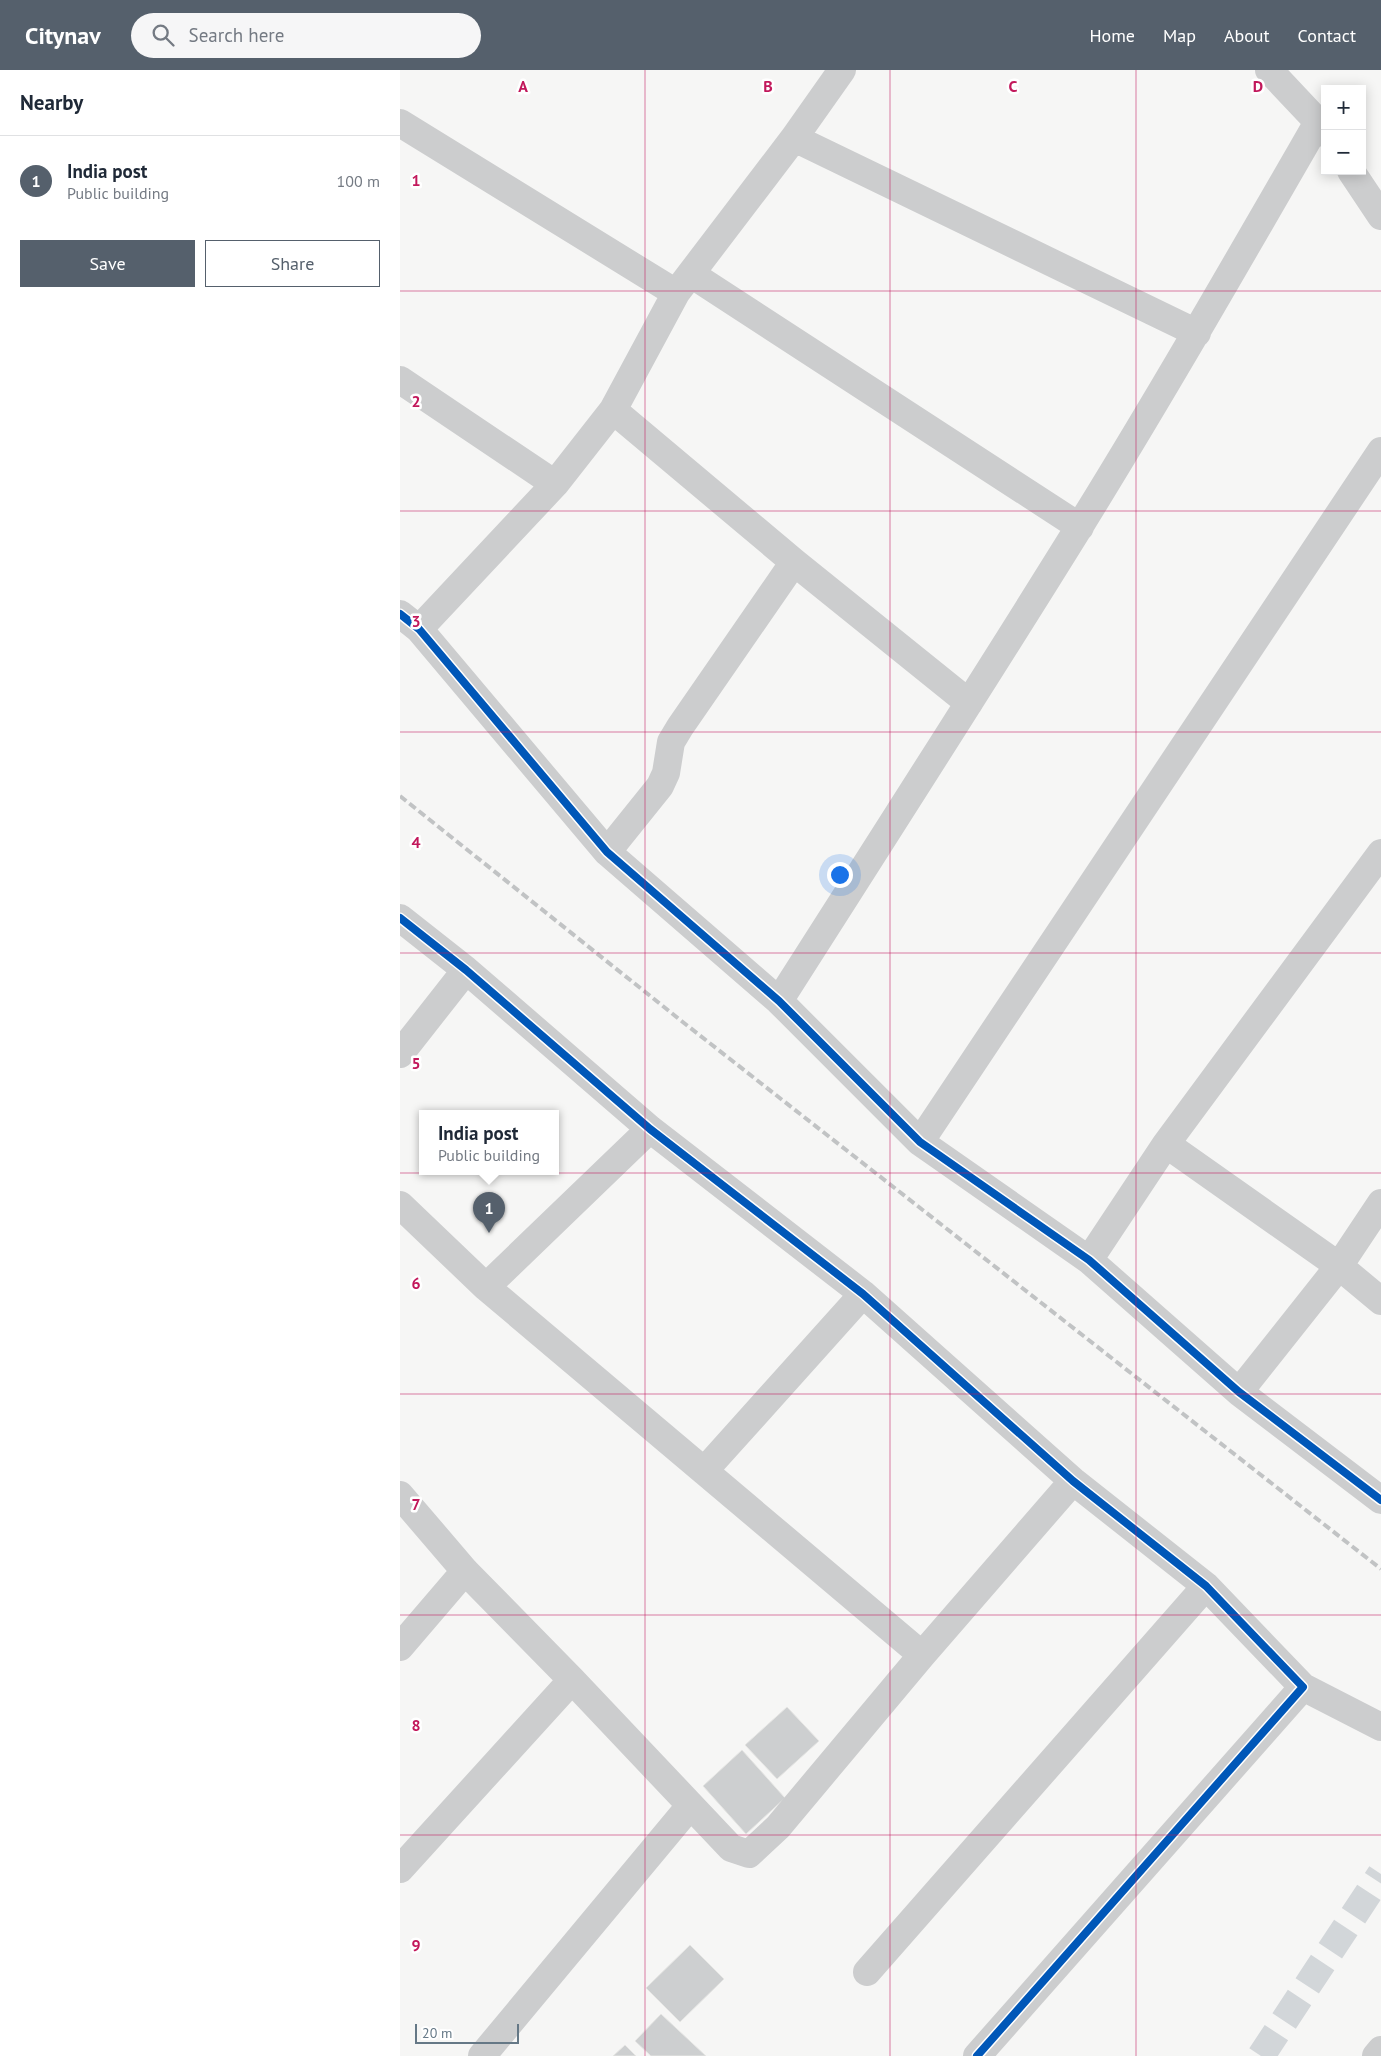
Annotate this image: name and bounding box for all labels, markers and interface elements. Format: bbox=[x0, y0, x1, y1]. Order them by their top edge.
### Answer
search box bbox=[131, 13, 481, 58]
text: Citynav bbox=[25, 20, 101, 51]
icon: search bbox=[149, 21, 177, 49]
text: Search here bbox=[189, 23, 284, 47]
text: Home bbox=[1089, 24, 1135, 47]
text: Map bbox=[1163, 24, 1196, 47]
text: About bbox=[1224, 24, 1270, 47]
text: Contact bbox=[1298, 24, 1356, 47]
text: A bbox=[518, 76, 528, 96]
text: B bbox=[763, 76, 773, 96]
text: C bbox=[1009, 76, 1018, 96]
text: D bbox=[1253, 76, 1263, 96]
map controls bbox=[1321, 85, 1366, 175]
button: + bbox=[1321, 85, 1366, 130]
text: Nearby bbox=[20, 89, 83, 116]
button: − bbox=[1321, 130, 1366, 175]
text: India post bbox=[67, 159, 147, 183]
text: 1 bbox=[411, 170, 421, 190]
text: 1 bbox=[31, 171, 41, 191]
text: 100 m bbox=[337, 171, 380, 191]
text: Public building bbox=[67, 183, 169, 203]
button: Save bbox=[20, 240, 195, 287]
button: Share bbox=[205, 240, 380, 287]
text: 2 bbox=[411, 391, 421, 411]
text: 3 bbox=[411, 611, 421, 631]
text: 4 bbox=[411, 832, 421, 852]
your location bbox=[827, 862, 853, 888]
text: 5 bbox=[411, 1053, 421, 1073]
popup bbox=[419, 1110, 559, 1175]
text: India post bbox=[438, 1121, 518, 1145]
text: Public building bbox=[438, 1145, 540, 1165]
pin: 1 bbox=[473, 1192, 505, 1233]
text: 6 bbox=[411, 1273, 421, 1293]
text: 7 bbox=[411, 1494, 421, 1514]
text: 8 bbox=[411, 1715, 421, 1735]
text: 9 bbox=[411, 1935, 421, 1955]
scale bar bbox=[415, 2021, 519, 2044]
text: 20 m bbox=[422, 2024, 452, 2042]

